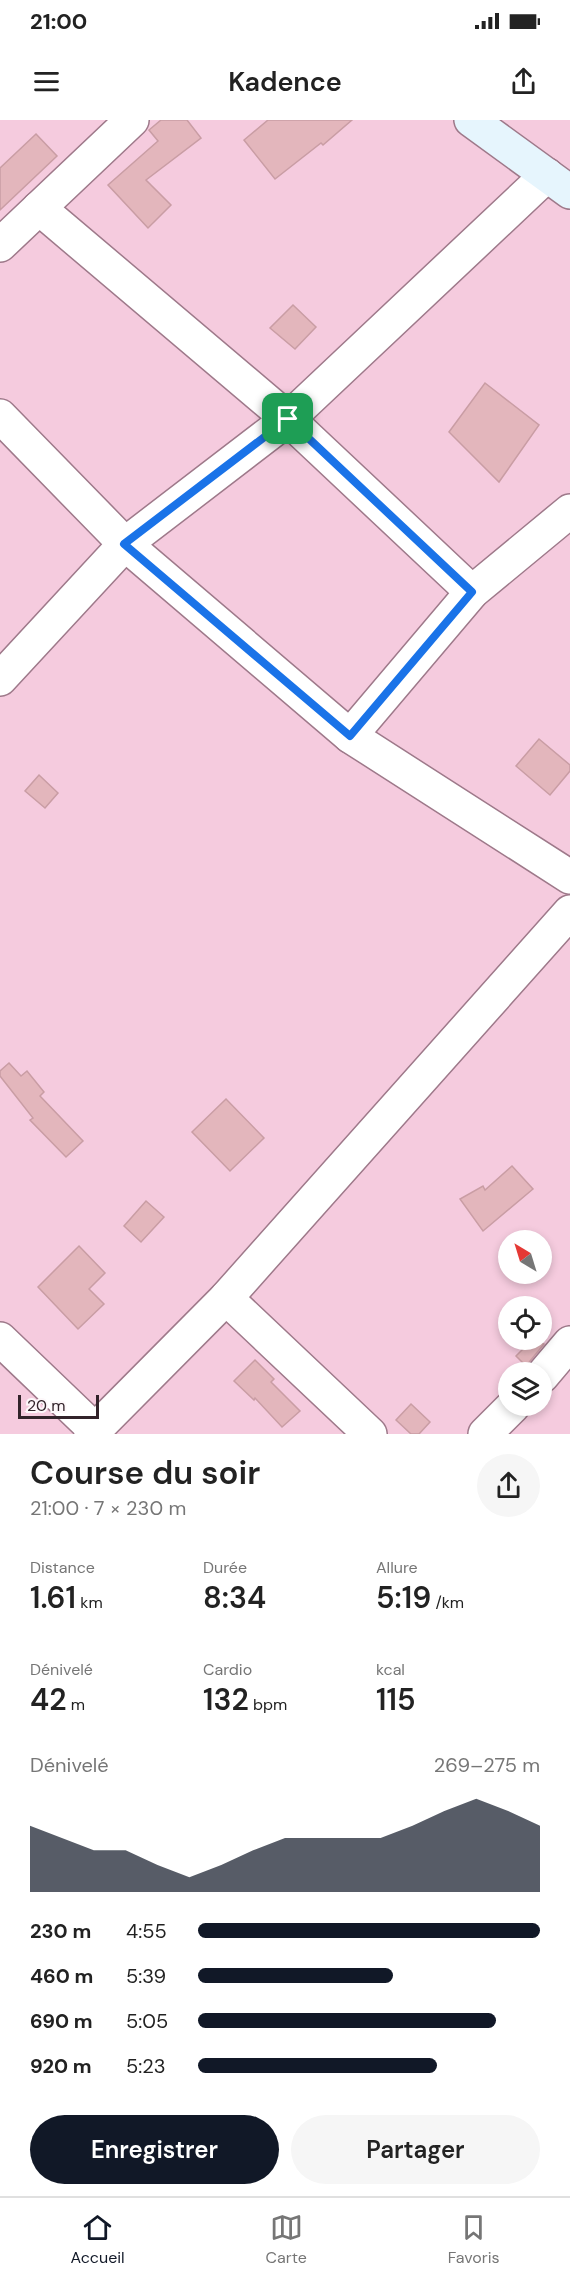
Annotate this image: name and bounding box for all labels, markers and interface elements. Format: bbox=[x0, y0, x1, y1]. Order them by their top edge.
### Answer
text: 21:00 bbox=[30, 7, 87, 36]
text: Kadence bbox=[228, 64, 342, 99]
icon: menu bbox=[30, 65, 63, 98]
icon: share bbox=[507, 65, 540, 98]
pin bbox=[262, 393, 313, 444]
icon: arrive bbox=[271, 402, 304, 435]
north arrow bbox=[498, 1230, 552, 1284]
map controls bbox=[498, 1230, 552, 1416]
button: locate bbox=[498, 1296, 552, 1350]
button: layers bbox=[498, 1362, 552, 1416]
scale bar bbox=[18, 1392, 99, 1420]
text: 20 m bbox=[27, 1395, 66, 1416]
text: Course du soir bbox=[30, 1451, 260, 1494]
button: share bbox=[477, 1454, 540, 1517]
text: 21:00 · 7 × 230 m bbox=[30, 1495, 186, 1521]
text: Distance bbox=[30, 1557, 95, 1578]
text: Durée bbox=[203, 1557, 247, 1578]
text: Allure bbox=[376, 1557, 418, 1578]
text: 1.61 bbox=[30, 1578, 76, 1617]
text: 8:34 bbox=[203, 1578, 266, 1617]
text: 5:19 bbox=[376, 1578, 431, 1617]
text: km bbox=[76, 1592, 103, 1613]
text: /km bbox=[431, 1592, 464, 1613]
text: Dénivelé bbox=[30, 1659, 93, 1680]
text: Cardio bbox=[203, 1659, 252, 1680]
text: kcal bbox=[376, 1659, 405, 1680]
text: 42 bbox=[30, 1680, 66, 1719]
text: 132 bbox=[203, 1680, 249, 1719]
text: 115 bbox=[376, 1680, 415, 1719]
text: m bbox=[66, 1694, 85, 1715]
text: bpm bbox=[249, 1694, 287, 1715]
text: Dénivelé bbox=[30, 1752, 109, 1778]
text: 269–275 m bbox=[434, 1752, 540, 1778]
text: 230 m bbox=[30, 1918, 91, 1944]
text: 4:55 bbox=[126, 1918, 167, 1944]
text: 460 m bbox=[30, 1963, 93, 1989]
text: 5:39 bbox=[126, 1963, 166, 1989]
text: 690 m bbox=[30, 2008, 93, 2034]
text: 5:05 bbox=[126, 2008, 168, 2034]
text: 920 m bbox=[30, 2053, 92, 2079]
text: 5:23 bbox=[126, 2053, 166, 2079]
button: Enregistrer bbox=[30, 2115, 279, 2184]
button: Partager bbox=[291, 2115, 540, 2184]
tab: Accueil bbox=[70, 2211, 125, 2268]
tab: Carte bbox=[266, 2211, 307, 2268]
tab: Favoris bbox=[448, 2211, 500, 2268]

